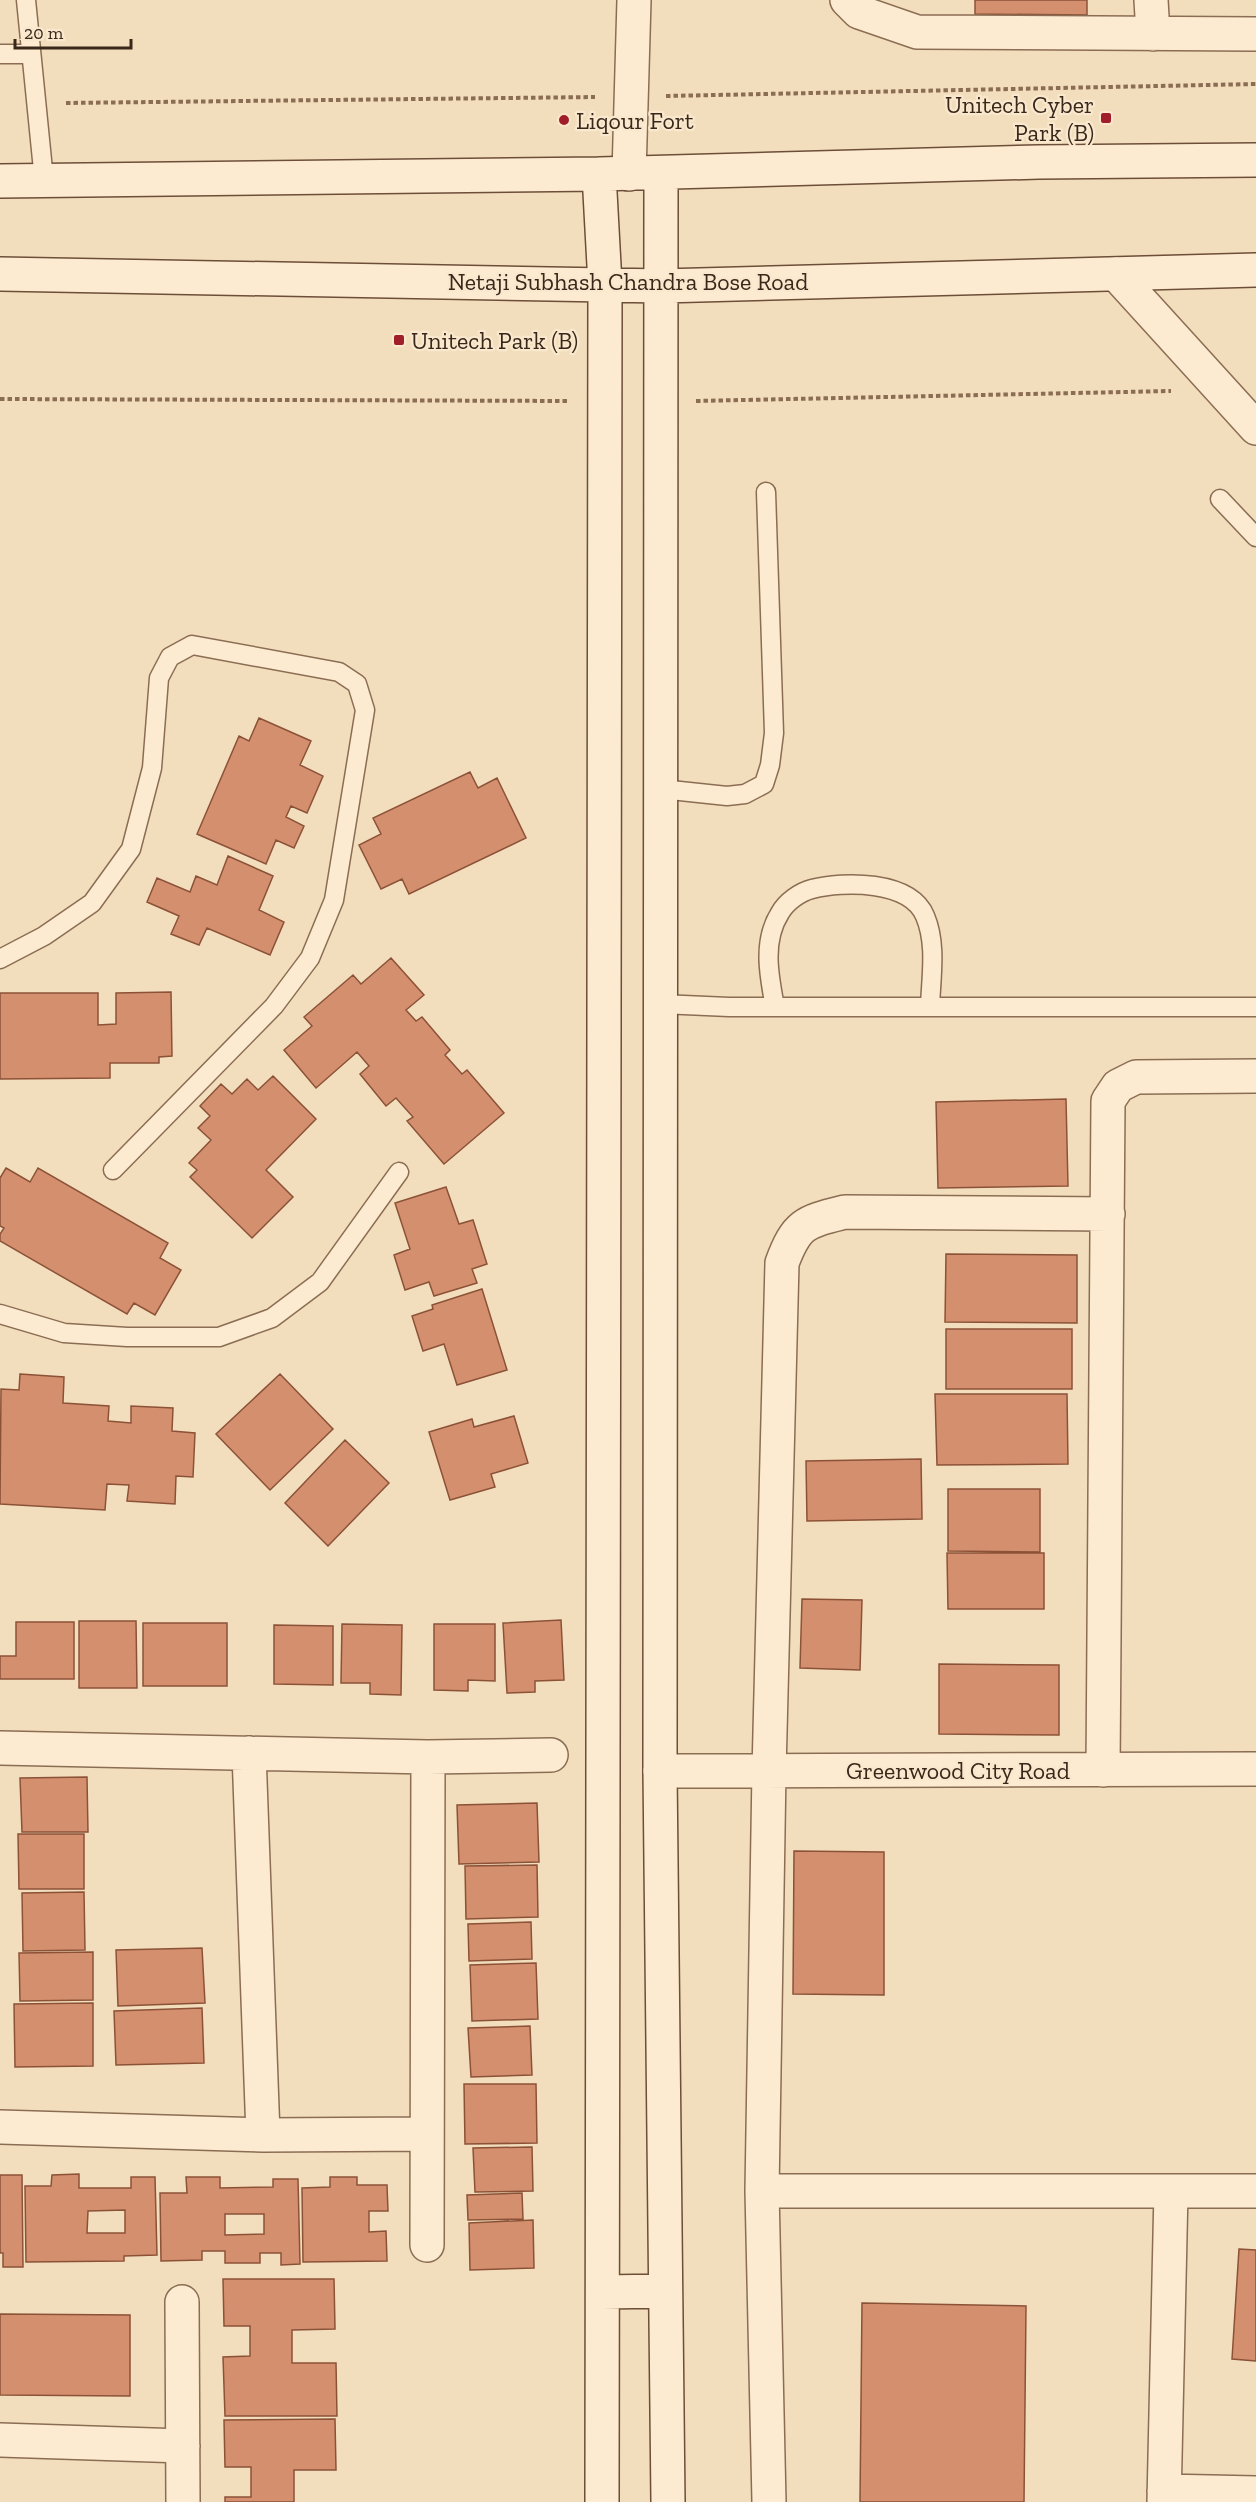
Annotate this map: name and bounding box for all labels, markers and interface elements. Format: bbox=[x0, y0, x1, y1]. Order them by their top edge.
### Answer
scale bar bbox=[15, 12, 130, 50]
text: 20 m bbox=[24, 22, 64, 44]
place label: Unitech Cyber Park (B) bbox=[945, 90, 1094, 147]
place label: Liqour Fort bbox=[576, 106, 694, 135]
marker: Unitech Cyber Park (B) bbox=[1099, 111, 1113, 125]
marker: Liqour Fort bbox=[557, 113, 571, 127]
street label: Netaji Subhash Chandra Bose Road bbox=[448, 267, 808, 296]
place label: Unitech Park (B) bbox=[411, 326, 578, 355]
marker: Unitech Park (B) bbox=[392, 333, 406, 347]
street label: Greenwood City Road bbox=[846, 1756, 1070, 1785]

